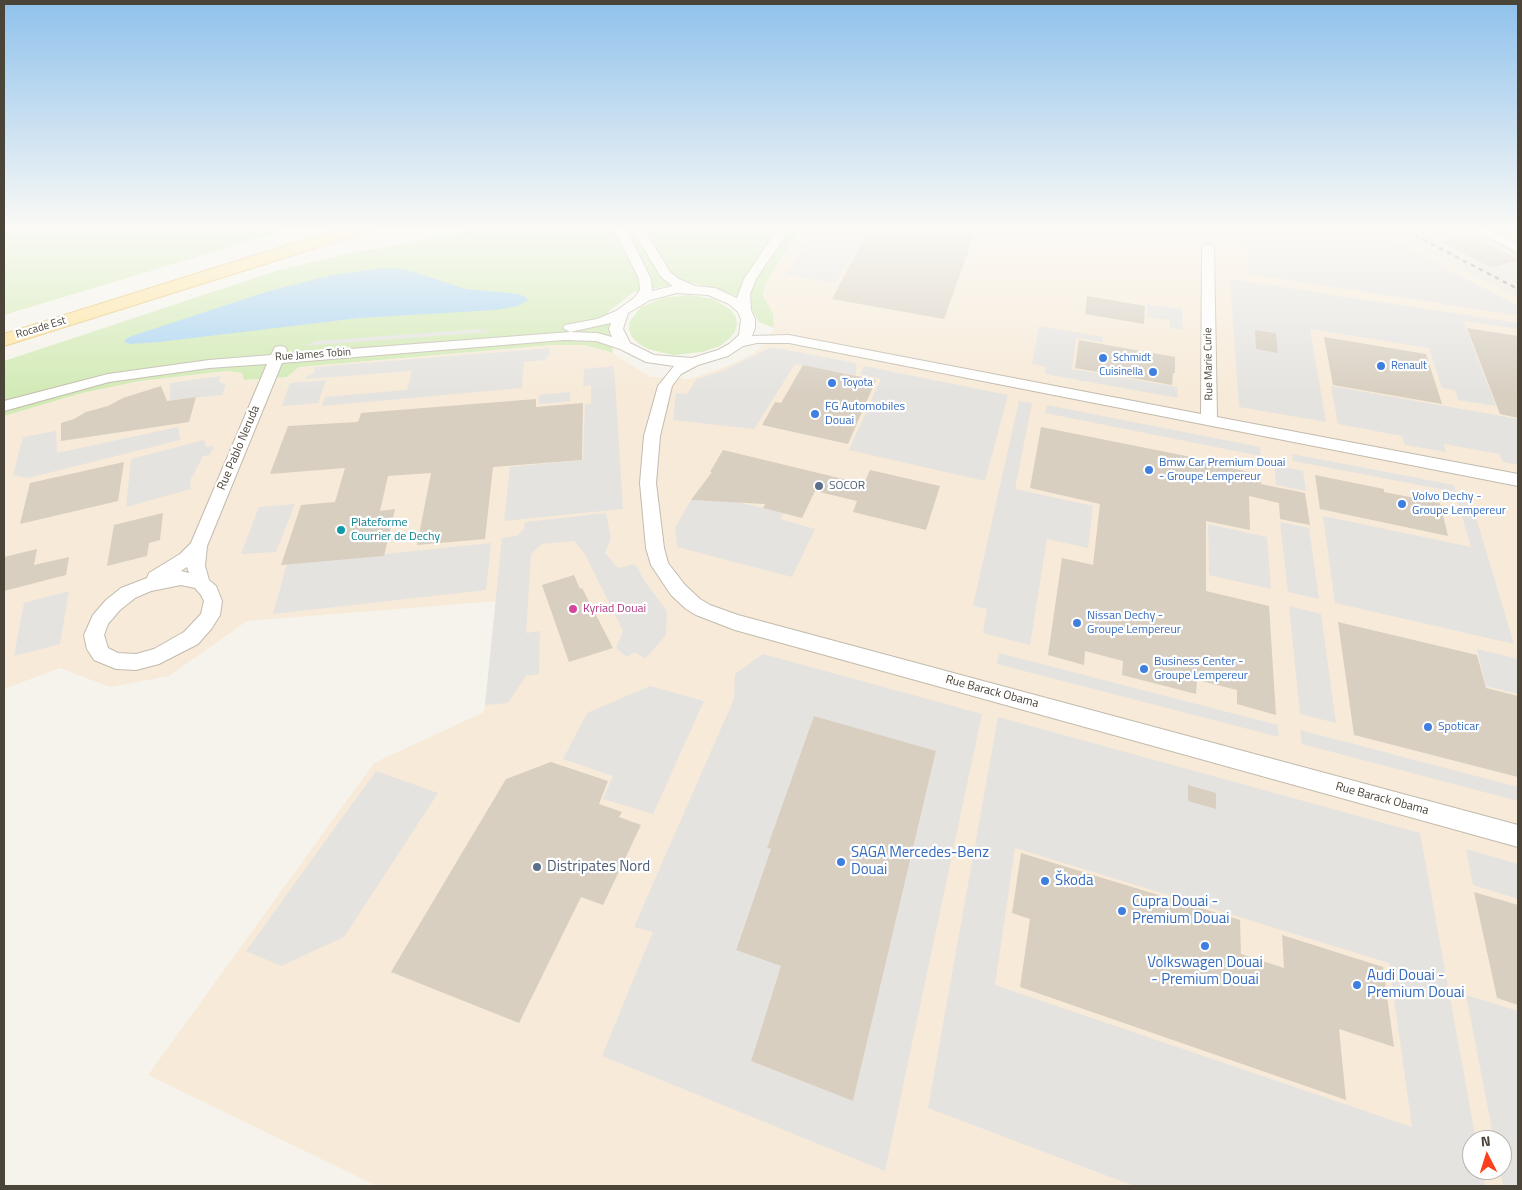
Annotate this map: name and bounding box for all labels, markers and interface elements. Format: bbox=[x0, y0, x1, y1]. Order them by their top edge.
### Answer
street label: Rocade Est bbox=[14, 314, 68, 342]
street label: Rue Marie Curie bbox=[1202, 327, 1216, 401]
street label: Rue James Tobin bbox=[275, 346, 351, 364]
place label: Schmidt bbox=[1113, 351, 1151, 365]
marker: Schmidt bbox=[1097, 352, 1109, 364]
place label: Renault bbox=[1391, 359, 1427, 373]
marker: Renault bbox=[1375, 360, 1387, 372]
place label: Cuisinella bbox=[1099, 365, 1143, 379]
marker: Cuisinella bbox=[1147, 366, 1159, 378]
place label: Toyota bbox=[842, 376, 873, 390]
marker: Toyota bbox=[826, 377, 838, 389]
place label: FG Automobiles Douai bbox=[825, 400, 905, 428]
street label: Rue Pablo Neruda bbox=[215, 404, 263, 492]
marker: FG Automobiles Douai bbox=[809, 408, 821, 420]
place label: Bmw Car Premium Douai - Groupe Lempereur bbox=[1159, 456, 1285, 484]
marker: Bmw Car Premium Douai - Groupe Lempereur bbox=[1143, 464, 1155, 476]
place label: SOCOR bbox=[829, 479, 865, 493]
marker: SOCOR bbox=[813, 480, 825, 492]
place label: Volvo Dechy - Groupe Lempereur bbox=[1412, 490, 1506, 518]
marker: Volvo Dechy - Groupe Lempereur bbox=[1396, 498, 1408, 510]
place label: Plateforme Courrier de Dechy bbox=[351, 516, 440, 544]
marker: Plateforme Courrier de Dechy bbox=[335, 524, 347, 536]
place label: Kyriad Douai bbox=[583, 602, 646, 616]
marker: Kyriad Douai bbox=[567, 603, 579, 615]
place label: Nissan Dechy - Groupe Lempereur bbox=[1087, 609, 1181, 637]
marker: Nissan Dechy - Groupe Lempereur bbox=[1071, 617, 1083, 629]
place label: Business Center - Groupe Lempereur bbox=[1154, 655, 1248, 683]
marker: Business Center - Groupe Lempereur bbox=[1138, 663, 1150, 675]
street label: Rue Barack Obama bbox=[944, 673, 1040, 711]
place label: Spoticar bbox=[1438, 720, 1479, 734]
marker: Spoticar bbox=[1422, 721, 1434, 733]
street label: Rue Barack Obama bbox=[1334, 780, 1430, 818]
place label: SAGA Mercedes-Benz Douai bbox=[851, 844, 989, 879]
marker: SAGA Mercedes-Benz Douai bbox=[835, 856, 847, 868]
place label: Distripates Nord bbox=[547, 858, 650, 876]
marker: Distripates Nord bbox=[531, 861, 543, 873]
place label: Škoda bbox=[1055, 872, 1093, 890]
marker: Škoda bbox=[1039, 875, 1051, 887]
place label: Cupra Douai - Premium Douai bbox=[1132, 893, 1229, 928]
marker: Cupra Douai - Premium Douai bbox=[1116, 905, 1128, 917]
marker: Volkswagen Douai - Premium Douai bbox=[1199, 940, 1211, 952]
place label: Volkswagen Douai - Premium Douai bbox=[1147, 954, 1263, 989]
place label: Audi Douai - Premium Douai bbox=[1367, 967, 1464, 1002]
marker: Audi Douai - Premium Douai bbox=[1351, 979, 1363, 991]
north arrow bbox=[1462, 1130, 1512, 1180]
text: N bbox=[1480, 1130, 1491, 1151]

